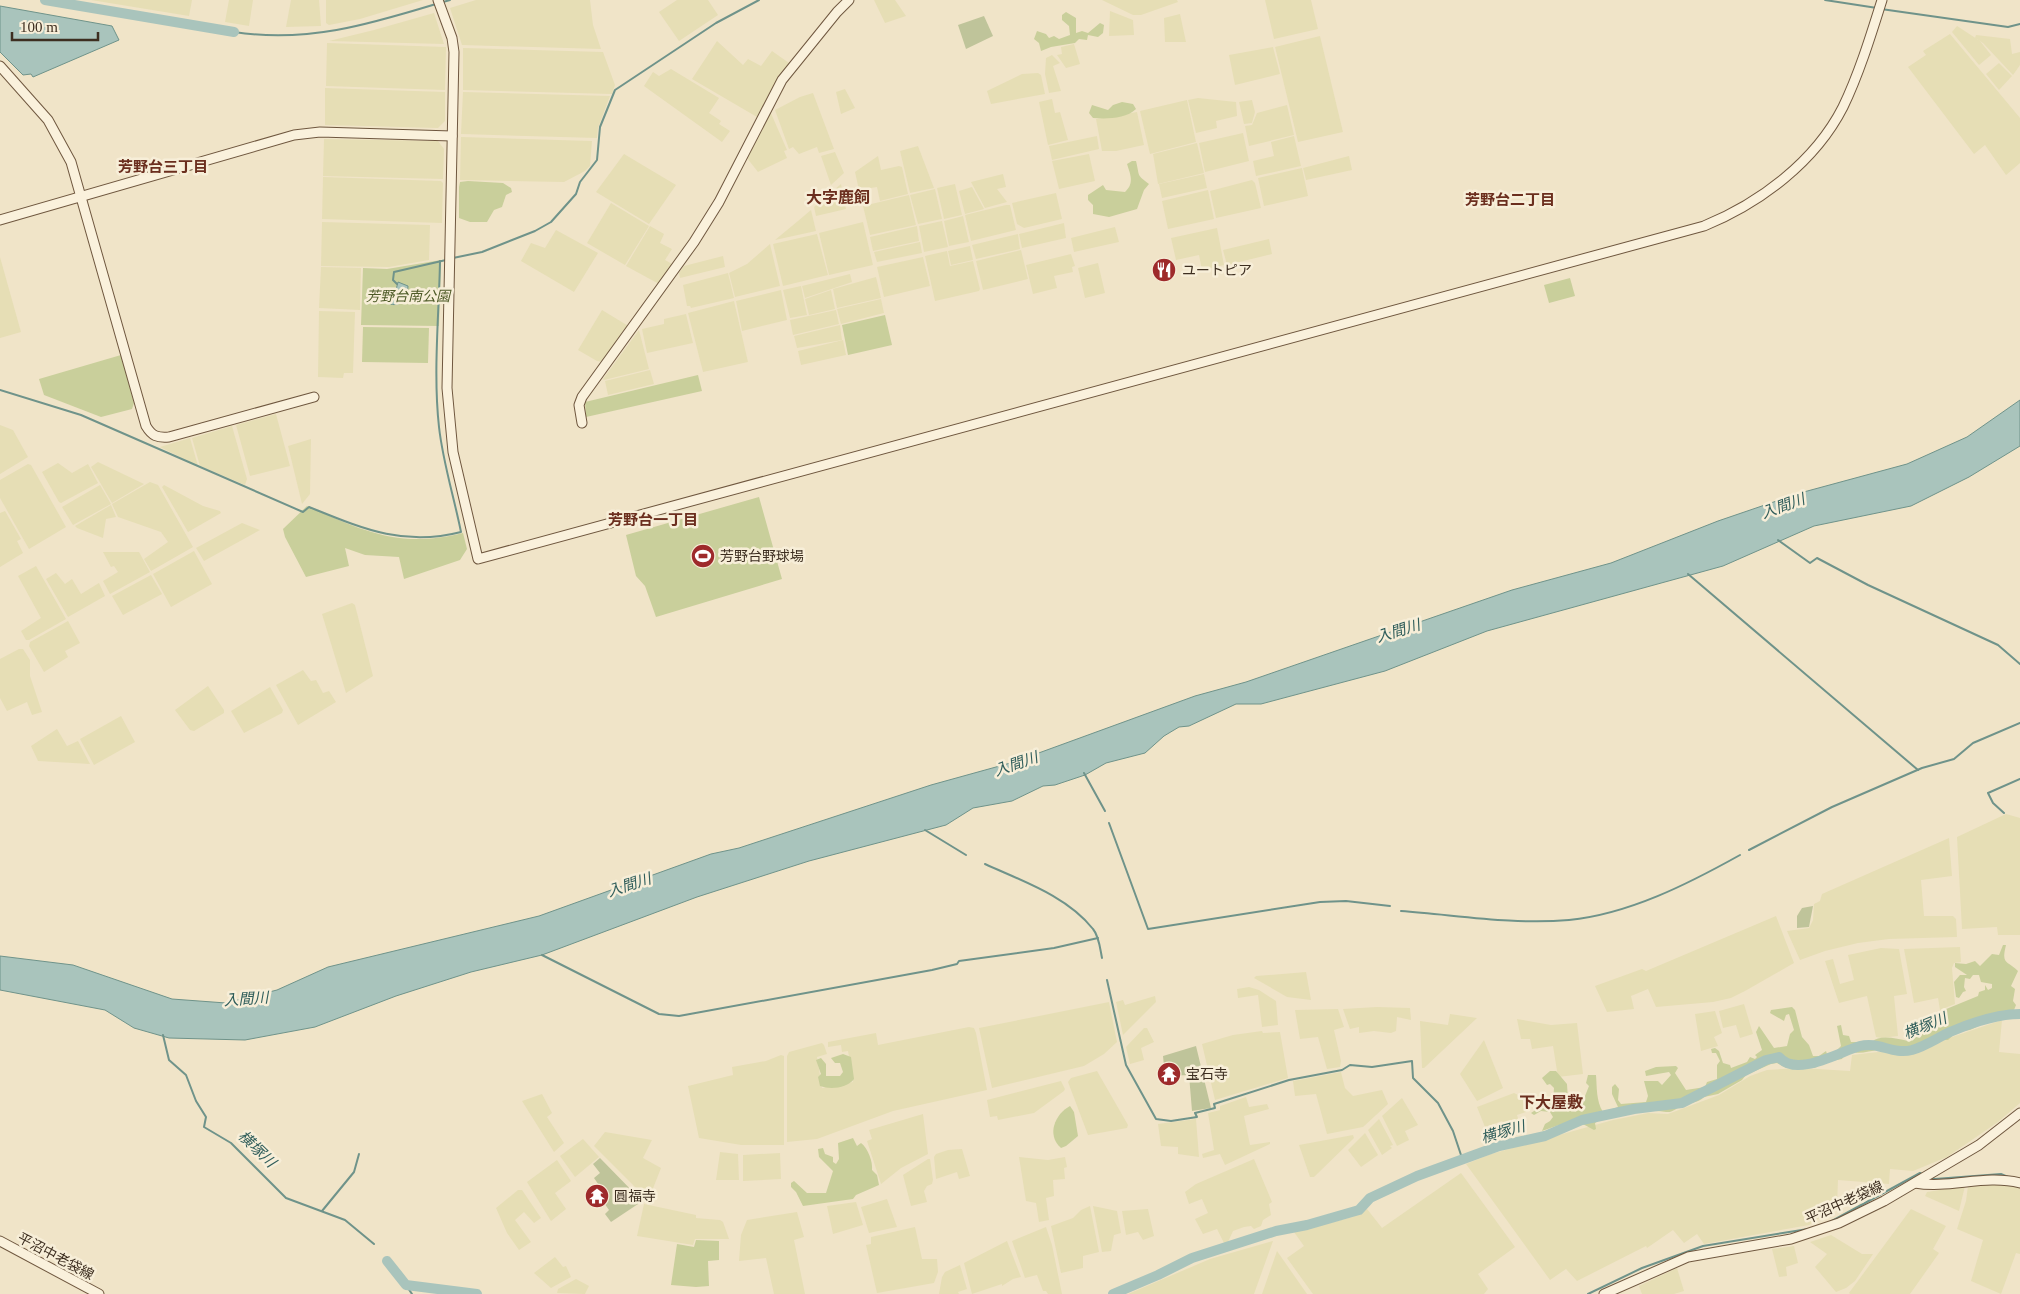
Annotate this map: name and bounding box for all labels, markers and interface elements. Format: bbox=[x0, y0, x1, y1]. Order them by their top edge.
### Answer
scale bar bbox=[12, 10, 99, 42]
text: 100 m bbox=[20, 19, 58, 35]
district label: 芳野台三丁目 bbox=[118, 159, 208, 175]
district label: 大字鹿飼 bbox=[806, 189, 870, 206]
district label: 芳野台二丁目 bbox=[1465, 192, 1555, 208]
restaurant icon: ユートピア bbox=[1151, 257, 1177, 283]
place label: ユートピア bbox=[1182, 263, 1252, 278]
park label: 芳野台南公園 bbox=[366, 289, 452, 304]
water label: 入間川 bbox=[1759, 490, 1809, 521]
district label: 芳野台一丁目 bbox=[608, 512, 698, 528]
sports icon: 芳野台野球場 bbox=[690, 543, 716, 569]
place label: 芳野台野球場 bbox=[720, 548, 804, 564]
water label: 入間川 bbox=[1374, 616, 1424, 645]
water label: 入間川 bbox=[992, 748, 1042, 779]
water label: 入間川 bbox=[605, 870, 655, 900]
water label: 入間川 bbox=[223, 989, 271, 1009]
water label: 横塚川 bbox=[1901, 1009, 1951, 1042]
temple icon: 宝石寺 bbox=[1156, 1061, 1182, 1087]
place label: 宝石寺 bbox=[1186, 1067, 1228, 1082]
district label: 下大屋敷 bbox=[1519, 1093, 1583, 1111]
water label: 横塚川 bbox=[1479, 1118, 1529, 1146]
water label: 横塚川 bbox=[235, 1128, 280, 1172]
street label: 平沼中老袋線 bbox=[1802, 1178, 1886, 1226]
temple icon: 圓福寺 bbox=[584, 1183, 610, 1209]
place label: 圓福寺 bbox=[614, 1189, 656, 1204]
street label: 平沼中老袋線 bbox=[15, 1229, 97, 1283]

